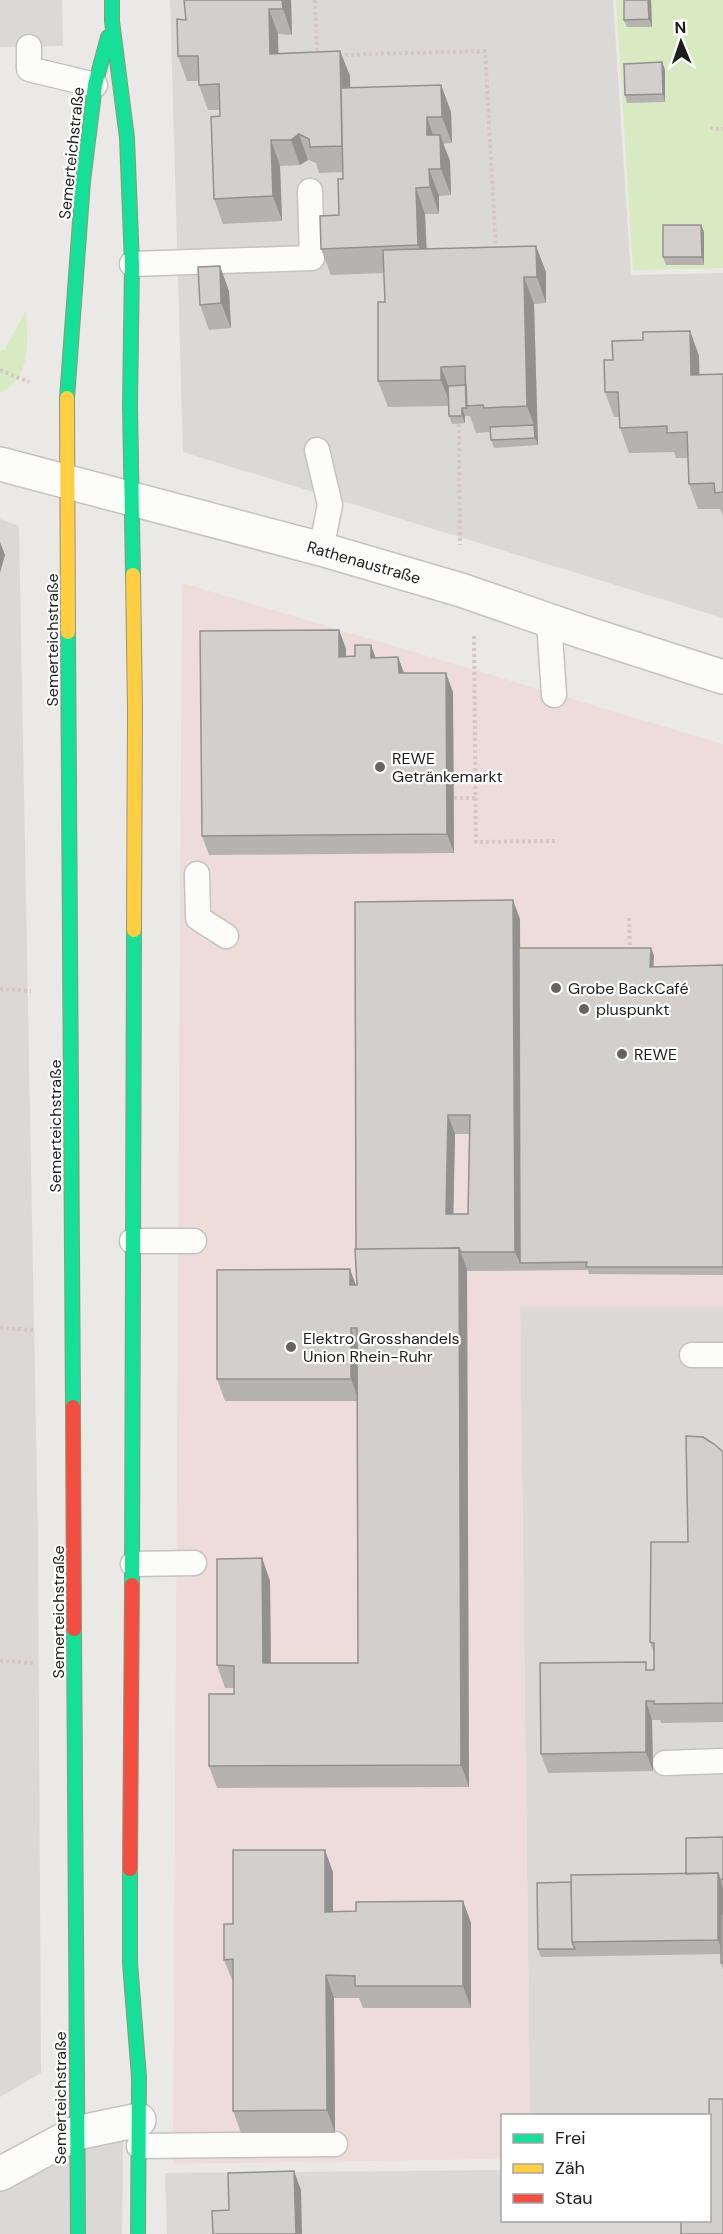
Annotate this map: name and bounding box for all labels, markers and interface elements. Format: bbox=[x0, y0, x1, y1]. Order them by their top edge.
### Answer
north arrow bbox=[651, 12, 711, 72]
text: N bbox=[674, 17, 687, 38]
street label: Semerteichstraße bbox=[54, 86, 89, 220]
street label: Rathenaustraße bbox=[305, 536, 423, 589]
street label: Semerteichstraße bbox=[42, 574, 63, 706]
place label: REWE Getränkemarkt bbox=[392, 748, 503, 787]
marker: REWE Getränkemarkt bbox=[373, 760, 387, 774]
place label: Grobe BackCafé bbox=[568, 978, 689, 999]
marker: Grobe BackCafé bbox=[549, 981, 563, 995]
place label: pluspunkt bbox=[596, 999, 670, 1020]
marker: pluspunkt bbox=[577, 1002, 591, 1016]
place label: REWE bbox=[634, 1044, 677, 1065]
marker: REWE bbox=[615, 1047, 629, 1061]
street label: Semerteichstraße bbox=[45, 1060, 66, 1192]
place label: Elektro Grosshandels Union Rhein-Ruhr bbox=[303, 1328, 460, 1367]
marker: Elektro Grosshandels Union Rhein-Ruhr bbox=[284, 1340, 298, 1354]
street label: Semerteichstraße bbox=[48, 1546, 69, 1678]
street label: Semerteichstraße bbox=[50, 2032, 71, 2164]
legend bbox=[501, 2114, 711, 2222]
text: Frei bbox=[555, 2126, 586, 2150]
text: Zäh bbox=[555, 2156, 585, 2180]
text: Stau bbox=[555, 2186, 593, 2210]

